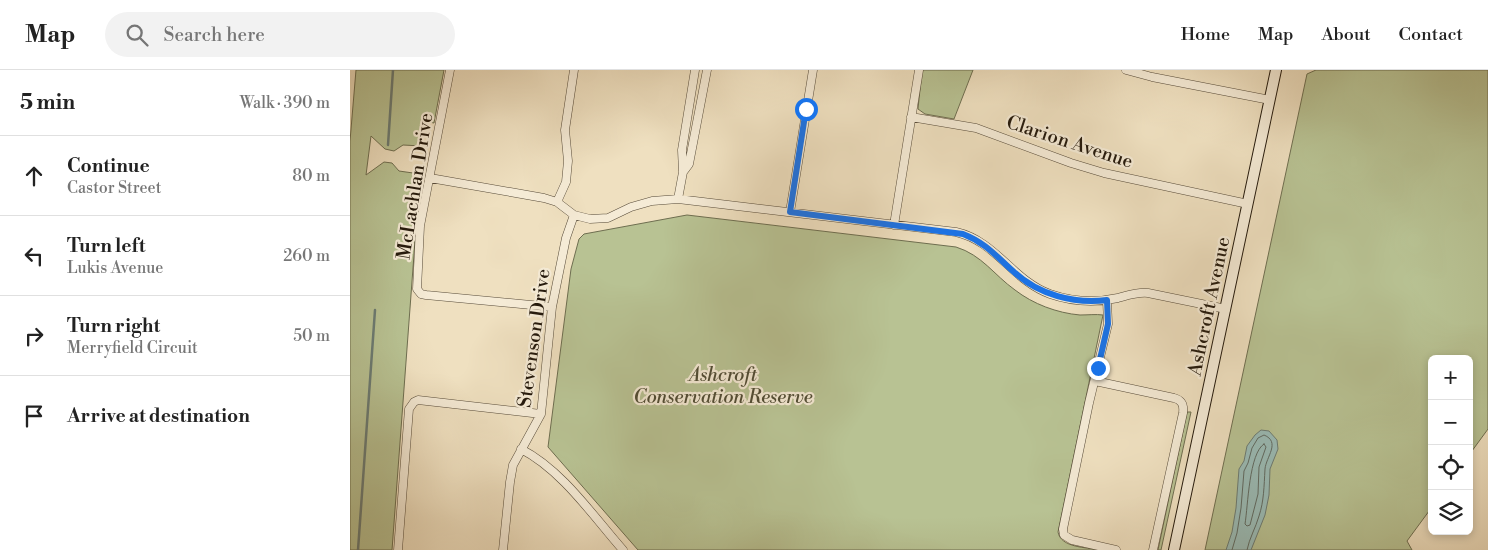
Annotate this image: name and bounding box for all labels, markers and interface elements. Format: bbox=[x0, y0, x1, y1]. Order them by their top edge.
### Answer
search box bbox=[105, 12, 455, 57]
text: Map bbox=[25, 20, 75, 50]
icon: search bbox=[123, 21, 151, 49]
text: Search here bbox=[163, 23, 265, 47]
text: Home bbox=[1181, 23, 1230, 46]
text: Map bbox=[1258, 23, 1294, 46]
text: About bbox=[1322, 23, 1371, 46]
text: Contact bbox=[1399, 23, 1463, 46]
text: 5 min bbox=[20, 90, 75, 116]
text: Walk · 390 m bbox=[240, 93, 330, 113]
route start bbox=[795, 98, 818, 121]
street label: Clarion Avenue bbox=[1003, 110, 1136, 174]
street label: McLachlan Drive bbox=[392, 111, 438, 261]
text: Continue bbox=[67, 154, 150, 178]
icon: ahead bbox=[20, 162, 48, 190]
text: 80 m bbox=[292, 166, 330, 186]
text: Castor Street bbox=[67, 178, 161, 198]
text: Turn left bbox=[67, 234, 146, 258]
street label: Ashcroft Avenue bbox=[1182, 235, 1235, 379]
icon: left bbox=[20, 242, 48, 270]
text: 260 m bbox=[283, 246, 330, 266]
text: Lukis Avenue bbox=[67, 258, 163, 278]
street label: Stevenson Drive bbox=[512, 267, 556, 409]
text: Turn right bbox=[67, 314, 160, 338]
icon: right bbox=[20, 322, 48, 350]
text: 50 m bbox=[293, 326, 330, 346]
text: Merryfield Circuit bbox=[67, 338, 198, 358]
map controls bbox=[1428, 355, 1473, 535]
button: + bbox=[1428, 355, 1473, 400]
route end bbox=[1087, 357, 1110, 380]
park label: Ashcroft Conservation Reserve bbox=[634, 363, 813, 409]
button: − bbox=[1428, 400, 1473, 445]
icon: arrive bbox=[20, 402, 48, 430]
text: Arrive at destination bbox=[67, 404, 250, 428]
button: locate bbox=[1428, 445, 1473, 490]
button: layers bbox=[1428, 490, 1473, 535]

